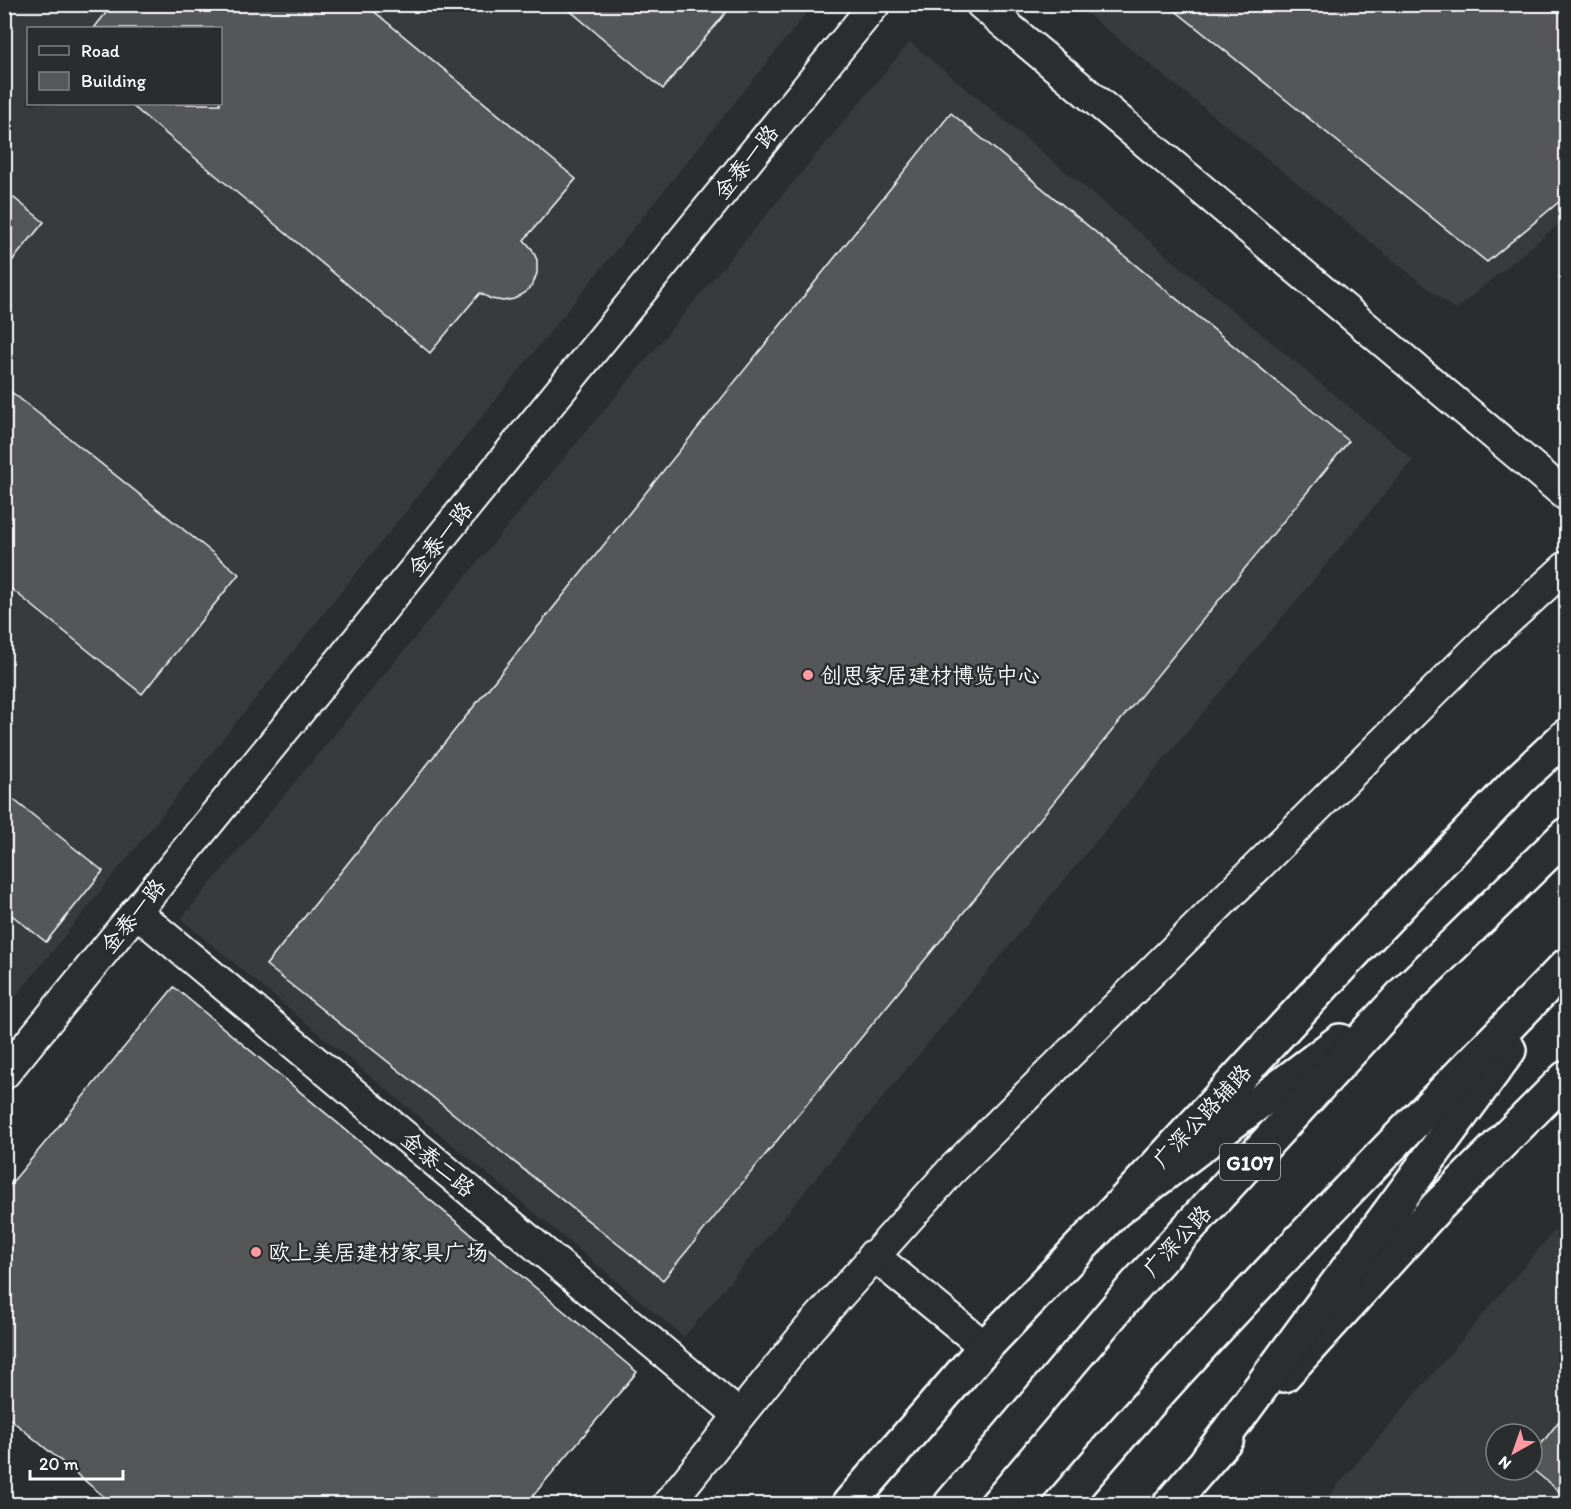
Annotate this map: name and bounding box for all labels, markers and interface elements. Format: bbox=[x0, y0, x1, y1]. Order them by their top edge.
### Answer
legend bbox=[27, 27, 222, 105]
text: Road bbox=[81, 40, 120, 62]
text: Building bbox=[81, 70, 147, 92]
street label: 金泰一路 bbox=[708, 119, 784, 205]
street label: 金泰一路 bbox=[402, 496, 478, 582]
place label: 创思家居建材博览中心 bbox=[820, 662, 1040, 689]
marker: 创思家居建材博览中心 bbox=[801, 668, 815, 682]
street label: 金泰一路 bbox=[95, 873, 171, 959]
street label: 广深公路辅路 bbox=[1147, 1059, 1257, 1173]
street label: 金泰二路 bbox=[396, 1125, 480, 1203]
road number: G107 bbox=[1220, 1144, 1280, 1180]
street label: 广深公路 bbox=[1137, 1200, 1217, 1282]
place label: 欧上美居建材家具广场 bbox=[268, 1239, 488, 1266]
marker: 欧上美居建材家具广场 bbox=[249, 1245, 263, 1259]
north arrow bbox=[1484, 1422, 1544, 1482]
scale bar bbox=[30, 1443, 123, 1481]
text: N bbox=[1494, 1452, 1515, 1474]
text: 20 m bbox=[39, 1453, 79, 1475]

